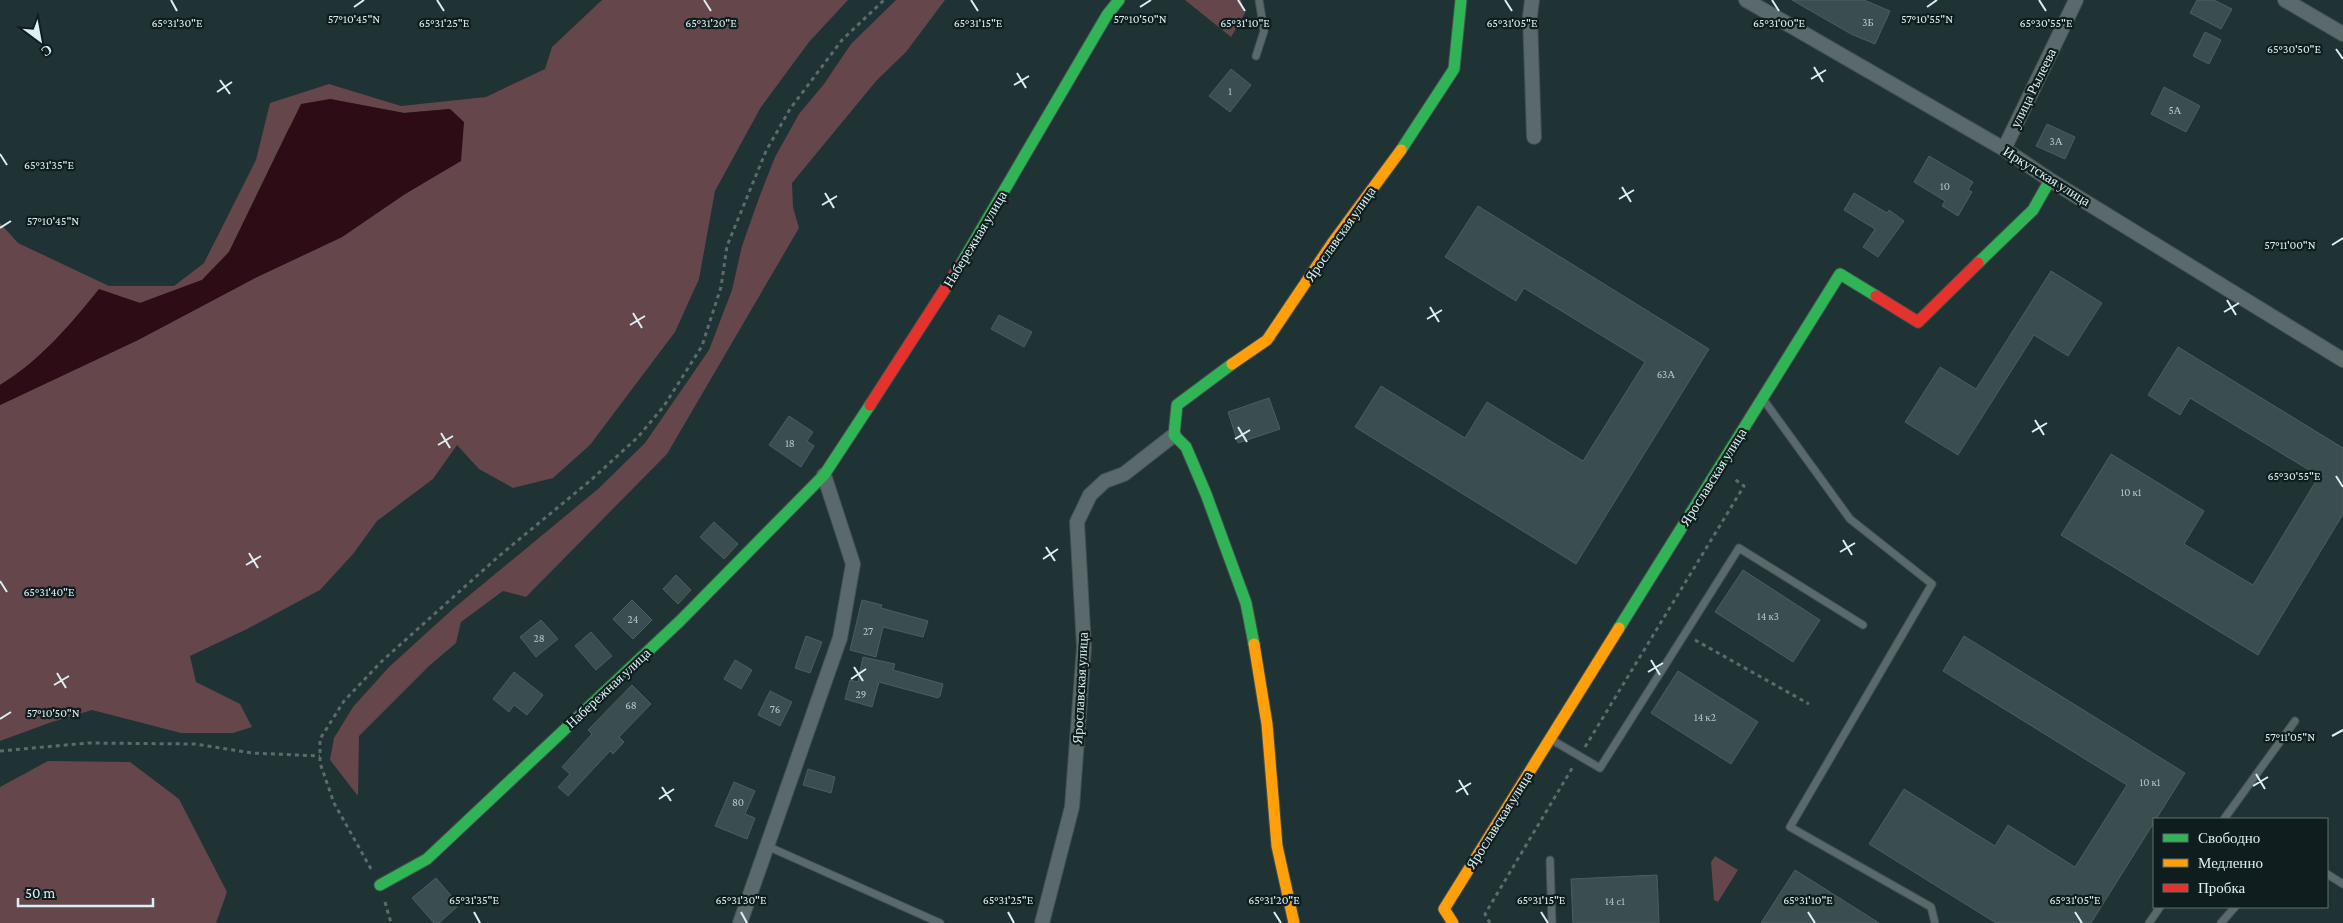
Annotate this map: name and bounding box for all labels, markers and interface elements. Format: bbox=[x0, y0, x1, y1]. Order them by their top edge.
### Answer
text: 57°10'45"N bbox=[328, 12, 380, 26]
text: 57°10'50"N bbox=[1113, 12, 1167, 26]
text: 57°10'55"N bbox=[1901, 12, 1953, 26]
north arrow bbox=[15, 15, 65, 65]
text: 65°31'30"E bbox=[151, 16, 203, 30]
text: 65°31'25"E bbox=[419, 16, 470, 30]
text: 65°31'20"E bbox=[685, 16, 737, 30]
text: 65°31'15"E bbox=[954, 16, 1003, 30]
text: 65°31'10"E bbox=[1220, 16, 1270, 30]
text: 65°31'05"E bbox=[1486, 16, 1538, 30]
text: 65°31'00"E bbox=[1753, 16, 1806, 30]
house number: 3Б bbox=[1862, 16, 1874, 28]
text: 65°30'55"E bbox=[2020, 16, 2073, 30]
text: С bbox=[38, 42, 55, 60]
text: 65°30'50"E bbox=[2267, 42, 2321, 56]
street label: улица Рылеева bbox=[2007, 45, 2059, 130]
house number: 1 bbox=[1228, 85, 1232, 97]
house number: 5А bbox=[2168, 104, 2182, 116]
house number: 3А bbox=[2049, 135, 2063, 147]
street label: Иркутская улица bbox=[2001, 143, 2094, 210]
text: 65°31'35"E bbox=[24, 158, 75, 172]
house number: 10 bbox=[1940, 180, 1950, 192]
street label: Ярославская улица bbox=[1301, 183, 1379, 285]
street label: Набережная улица bbox=[940, 187, 1011, 290]
text: 57°10'45"N bbox=[27, 214, 79, 228]
text: 57°11'00"N bbox=[2264, 238, 2316, 252]
house number: 63А bbox=[1657, 368, 1675, 380]
street label: Ярославская улица bbox=[1676, 424, 1750, 529]
house number: 18 bbox=[785, 437, 795, 449]
text: 65°30'55"E bbox=[2268, 469, 2321, 483]
house number: 10 к1 bbox=[2121, 486, 2142, 498]
text: 65°31'40"E bbox=[23, 585, 75, 599]
house number: 14 к3 bbox=[1757, 610, 1779, 622]
house number: 24 bbox=[628, 613, 639, 625]
house number: 27 bbox=[863, 625, 873, 637]
street label: Ярославская улица bbox=[1069, 631, 1091, 744]
house number: 28 bbox=[533, 632, 545, 644]
street label: Набережная улица bbox=[562, 644, 654, 731]
house number: 29 bbox=[856, 688, 866, 700]
house number: 68 bbox=[625, 699, 637, 711]
house number: 76 bbox=[770, 703, 780, 715]
text: 57°10'50"N bbox=[26, 706, 80, 720]
house number: 14 к2 bbox=[1694, 711, 1716, 723]
text: 57°11'05"N bbox=[2265, 730, 2315, 744]
street label: Ярославская улица bbox=[1462, 767, 1536, 872]
house number: 10 к1 bbox=[2140, 776, 2161, 788]
house number: 80 bbox=[732, 796, 744, 808]
legend bbox=[2153, 818, 2328, 908]
text: Свободно bbox=[2198, 830, 2260, 846]
text: Медленно bbox=[2198, 855, 2263, 871]
scale bar bbox=[18, 876, 152, 908]
text: Пробка bbox=[2198, 880, 2246, 896]
text: 50 m bbox=[25, 885, 55, 901]
text: 65°31'35"E bbox=[449, 893, 500, 907]
text: 65°31'30"E bbox=[715, 893, 767, 907]
text: 65°31'25"E bbox=[983, 893, 1034, 907]
text: 65°31'20"E bbox=[1248, 893, 1300, 907]
text: 65°31'15"E bbox=[1517, 893, 1566, 907]
text: 65°31'10"E bbox=[1783, 893, 1833, 907]
text: 65°31'05"E bbox=[2049, 893, 2101, 907]
house number: 14 с1 bbox=[1605, 895, 1625, 907]

